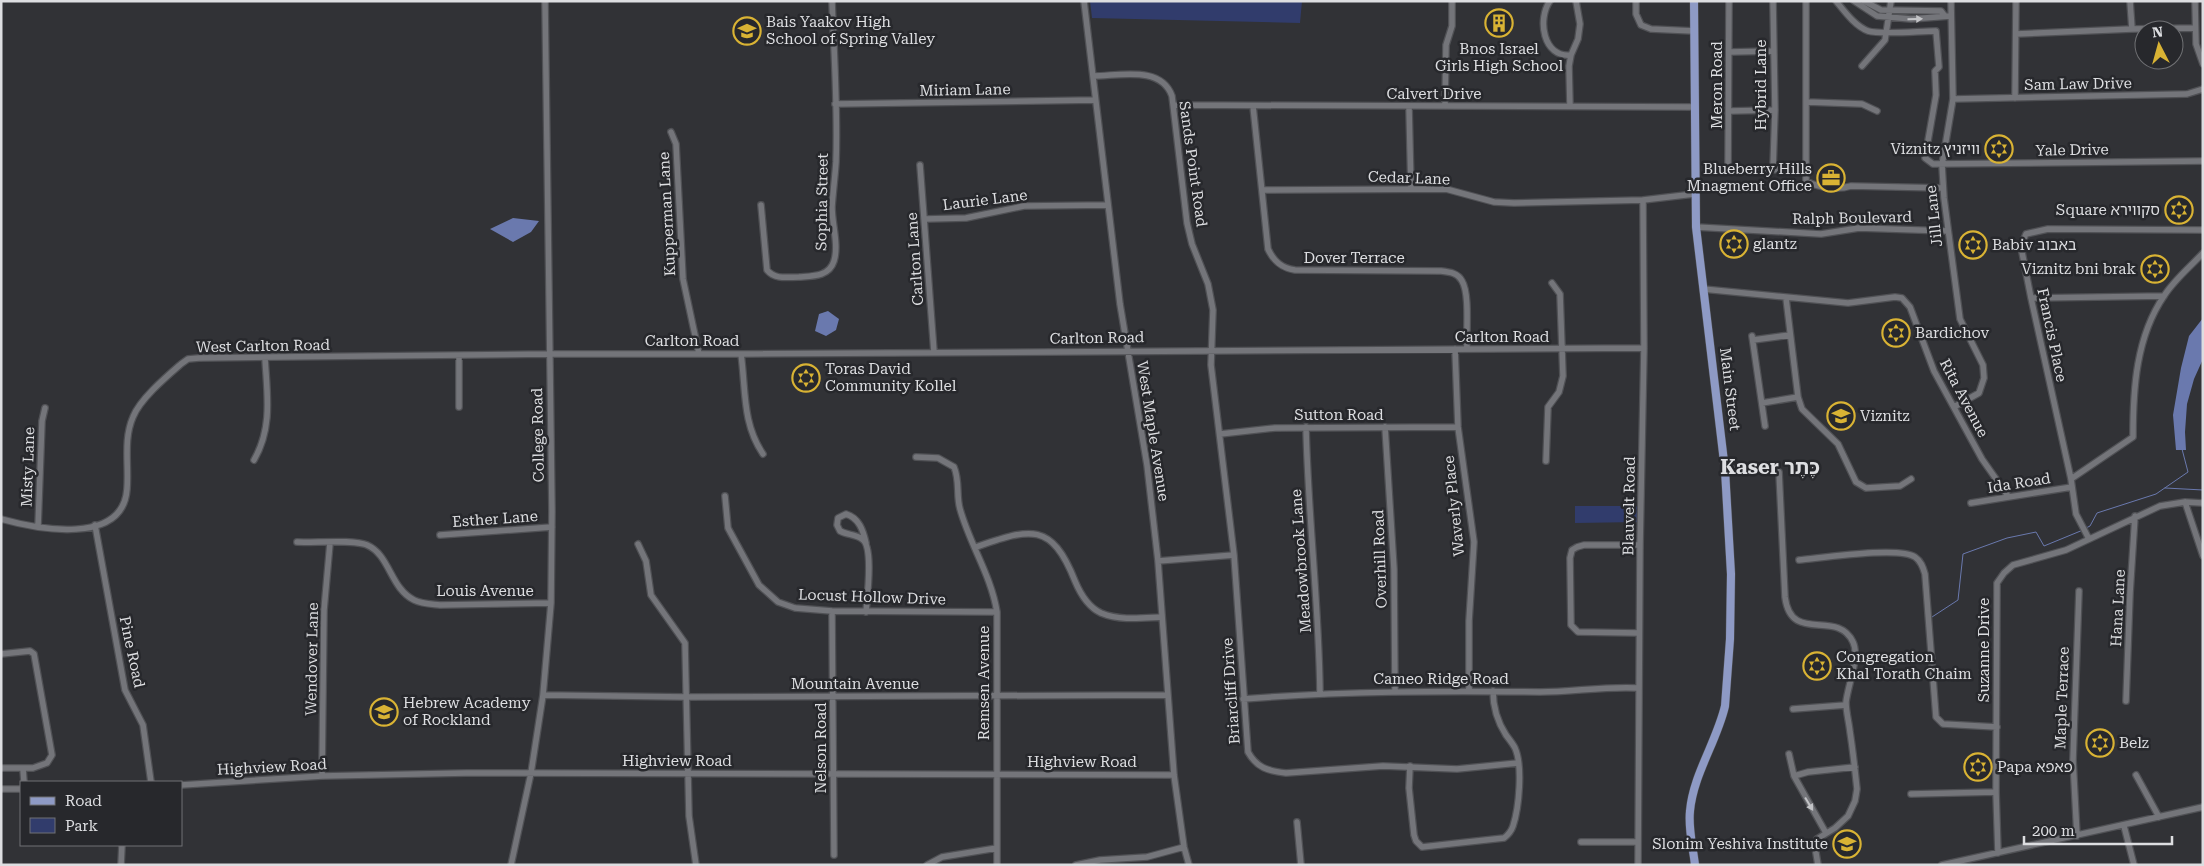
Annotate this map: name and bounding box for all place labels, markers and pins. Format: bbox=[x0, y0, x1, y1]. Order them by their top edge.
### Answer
building icon: Bnos Israel Girls High School bbox=[1484, 8, 1514, 38]
place label: Bais Yaakov High School of Spring Valley bbox=[766, 13, 935, 48]
school or university icon: Bais Yaakov High School of Spring Valley bbox=[732, 16, 762, 46]
place label: Bnos Israel Girls High School bbox=[1435, 40, 1563, 75]
synagogue icon: Viznitz וויזניץ bbox=[1984, 134, 2014, 164]
place label: Viznitz וויזניץ bbox=[1890, 140, 1980, 158]
place label: Blueberry Hills Mnagment Office bbox=[1687, 160, 1812, 195]
office icon: Blueberry Hills Mnagment Office bbox=[1816, 163, 1846, 193]
synagogue icon: Square סקווירא bbox=[2164, 195, 2194, 225]
place label: Square סקווירא bbox=[2056, 201, 2160, 219]
synagogue icon: glantz bbox=[1719, 229, 1749, 259]
synagogue icon: Babiv באבוב bbox=[1958, 230, 1988, 260]
place label: glantz bbox=[1753, 235, 1797, 253]
place label: Babiv באבוב bbox=[1992, 236, 2077, 254]
synagogue icon: Viznitz bni brak bbox=[2140, 254, 2170, 284]
place label: Viznitz bni brak bbox=[2021, 260, 2136, 278]
synagogue icon: Bardichov bbox=[1881, 318, 1911, 348]
place label: Bardichov bbox=[1915, 324, 1989, 342]
place label: Toras David Community Kollel bbox=[825, 360, 957, 395]
synagogue icon: Toras David Community Kollel bbox=[791, 363, 821, 393]
school or university icon: Viznitz bbox=[1826, 401, 1856, 431]
place label: Viznitz bbox=[1860, 407, 1910, 425]
place label: Congregation Khal Torath Chaim bbox=[1836, 648, 1972, 683]
synagogue icon: Congregation Khal Torath Chaim bbox=[1802, 651, 1832, 681]
place label: Hebrew Academy of Rockland bbox=[403, 694, 531, 729]
school or university icon: Hebrew Academy of Rockland bbox=[369, 697, 399, 727]
synagogue icon: Belz bbox=[2085, 728, 2115, 758]
place label: Belz bbox=[2119, 734, 2149, 752]
synagogue icon: Papa פאפא bbox=[1963, 752, 1993, 782]
place label: Papa פאפא bbox=[1997, 758, 2073, 776]
school or university icon: Slonim Yeshiva Institute bbox=[1832, 829, 1862, 859]
place label: Slonim Yeshiva Institute bbox=[1652, 835, 1828, 853]

